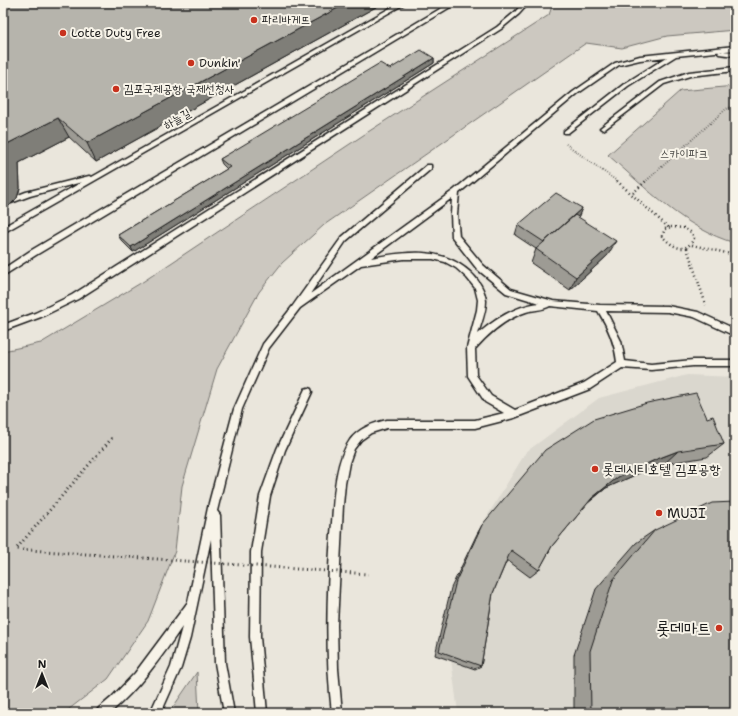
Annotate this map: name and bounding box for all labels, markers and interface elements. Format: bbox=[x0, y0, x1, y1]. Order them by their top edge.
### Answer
place label: 파리바게뜨 bbox=[262, 12, 310, 28]
marker: 파리바게뜨 bbox=[249, 15, 259, 25]
place label: Lotte Duty Free bbox=[71, 25, 161, 41]
marker: Lotte Duty Free bbox=[58, 28, 68, 38]
place label: Dunkin' bbox=[199, 55, 241, 71]
marker: Dunkin' bbox=[186, 58, 196, 68]
place label: 김포국제공항 국제선청사 bbox=[124, 81, 234, 97]
marker: 김포국제공항 국제선청사 bbox=[111, 84, 121, 94]
street label: 하늘길 bbox=[160, 105, 194, 133]
park label: 스카이파크 bbox=[660, 146, 708, 162]
place label: 롯데시티호텔 김포공항 bbox=[603, 460, 720, 478]
marker: 롯데시티호텔 김포공항 bbox=[590, 464, 600, 474]
place label: MUJI bbox=[667, 504, 706, 522]
marker: MUJI bbox=[654, 508, 664, 518]
place label: 롯데마트 bbox=[656, 617, 711, 639]
marker: 롯데마트 bbox=[714, 623, 724, 633]
north arrow bbox=[22, 654, 62, 694]
text: N bbox=[38, 657, 47, 672]

